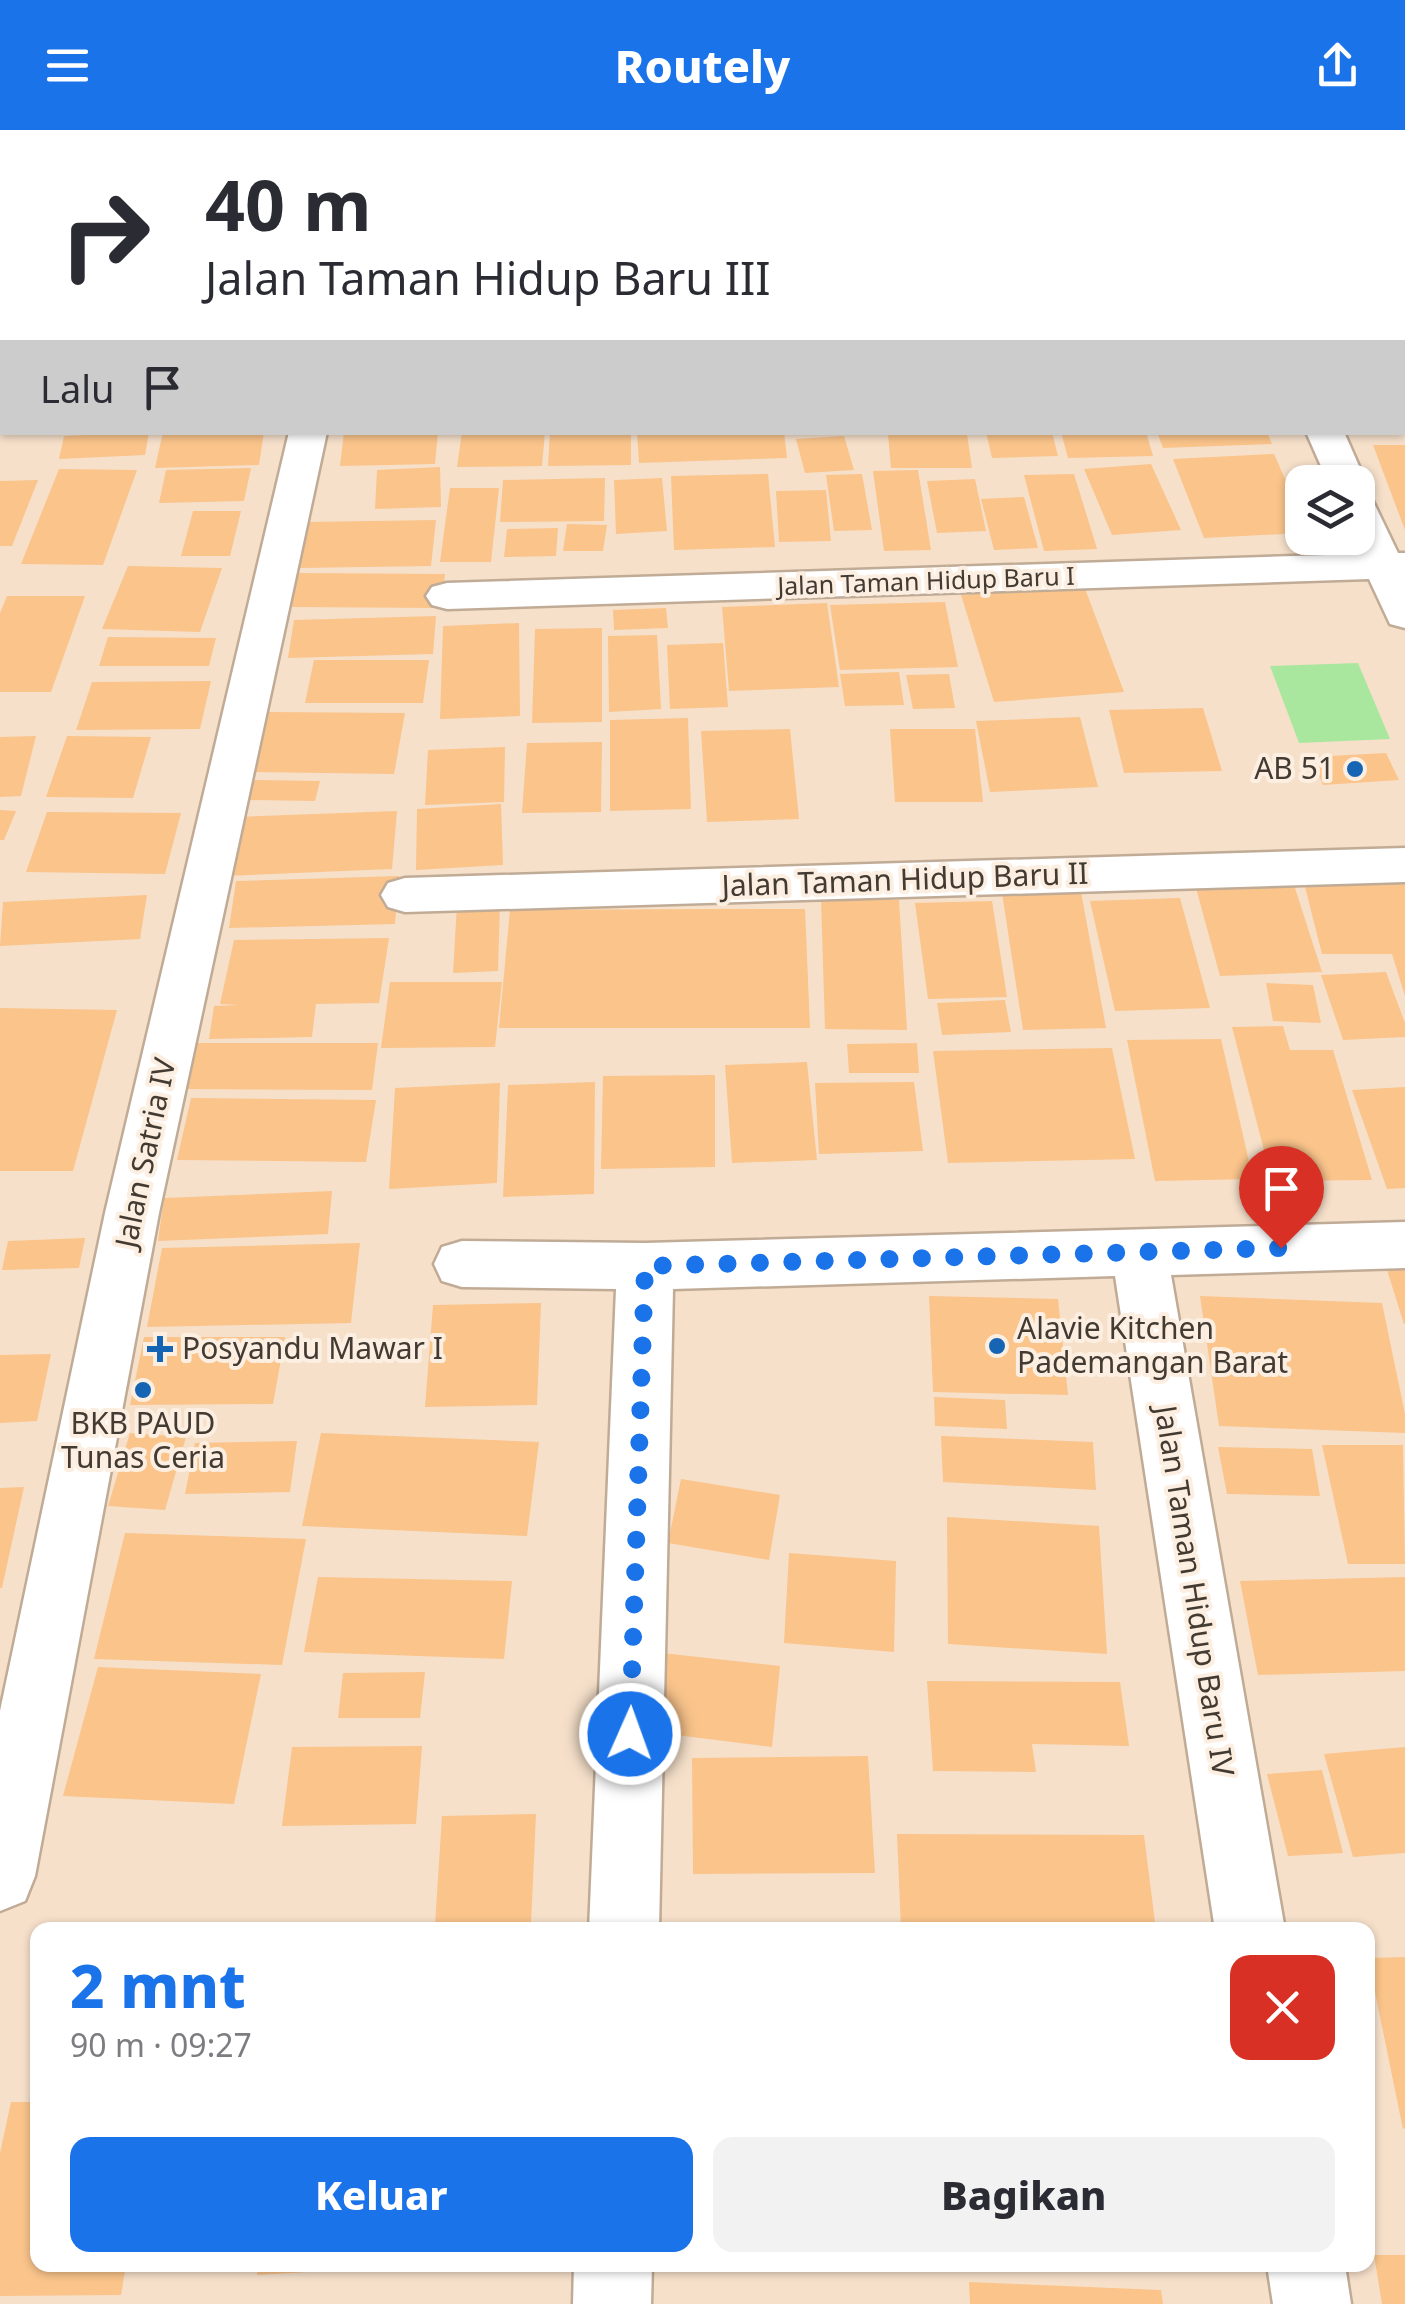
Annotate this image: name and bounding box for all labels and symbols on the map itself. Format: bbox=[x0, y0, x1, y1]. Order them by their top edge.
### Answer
street label: Jalan Taman Hidup Baru I bbox=[775, 558, 1075, 602]
place label: AB 51 bbox=[1254, 747, 1335, 788]
marker: AB 51 bbox=[1344, 758, 1366, 780]
street label: Jalan Taman Hidup Baru II bbox=[718, 852, 1089, 905]
street label: Jalan Satria IV bbox=[104, 1054, 185, 1254]
pin bbox=[1239, 1146, 1324, 1249]
place label: Alavie Kitchen Pademangan Barat bbox=[1017, 1307, 1288, 1382]
place label: Posyandu Mawar I bbox=[182, 1327, 443, 1368]
marker: Alavie Kitchen Pademangan Barat bbox=[986, 1335, 1008, 1357]
marker: Posyandu Mawar I bbox=[147, 1336, 173, 1362]
marker: BKB PAUD Tunas Ceria bbox=[132, 1379, 154, 1401]
street label: Jalan Taman Hidup Baru IV bbox=[1145, 1400, 1245, 1779]
place label: BKB PAUD Tunas Ceria bbox=[61, 1402, 225, 1477]
position arrow bbox=[578, 1682, 682, 1786]

